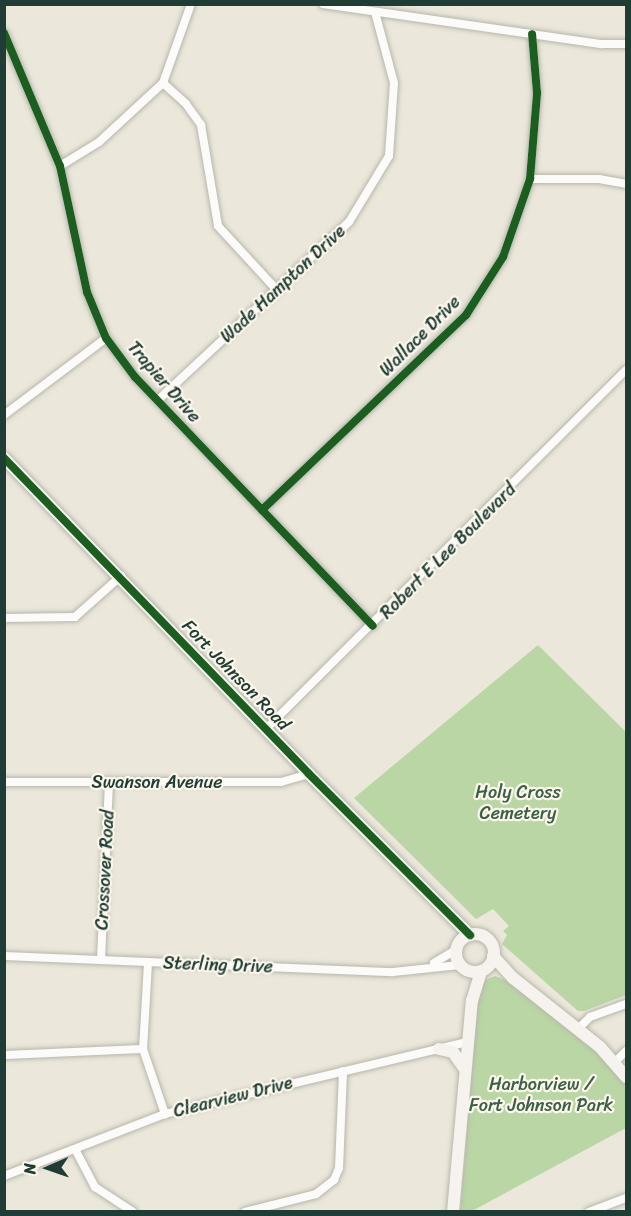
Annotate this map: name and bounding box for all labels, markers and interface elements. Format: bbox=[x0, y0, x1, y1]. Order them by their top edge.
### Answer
street label: Wade Hampton Drive bbox=[216, 221, 350, 347]
street label: Wallace Drive bbox=[375, 291, 465, 381]
street label: Trapier Drive bbox=[123, 337, 205, 427]
street label: Robert E Lee Boulevard bbox=[376, 479, 520, 623]
street label: Fort Johnson Road bbox=[178, 615, 294, 735]
street label: Swanson Avenue bbox=[92, 771, 222, 793]
park label: Holy Cross Cemetery bbox=[476, 782, 560, 824]
street label: Crossover Road bbox=[91, 809, 119, 931]
street label: Sterling Drive bbox=[163, 952, 273, 978]
street label: Clearview Drive bbox=[171, 1072, 295, 1122]
park label: Harborview / Fort Johnson Park bbox=[469, 1074, 613, 1116]
north arrow bbox=[18, 1138, 78, 1198]
text: N bbox=[15, 1163, 44, 1175]

